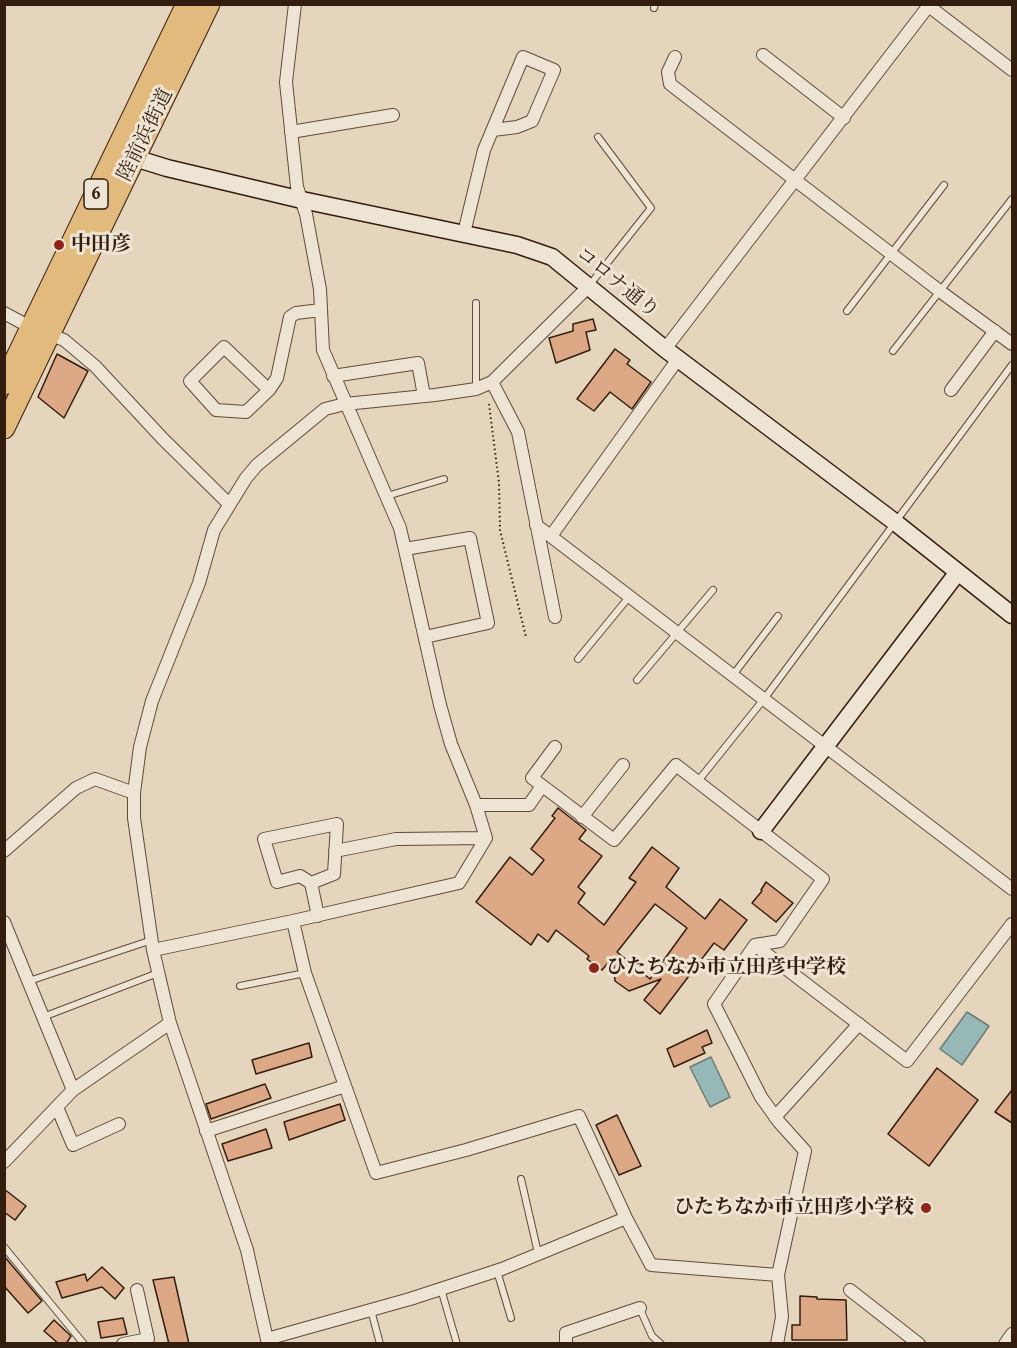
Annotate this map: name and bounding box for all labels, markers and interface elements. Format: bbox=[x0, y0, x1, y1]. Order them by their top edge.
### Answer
street label: 陸前浜街道 bbox=[113, 85, 179, 185]
road number: 6 bbox=[84, 179, 108, 209]
place label: 中田彦 bbox=[71, 233, 131, 257]
marker: 中田彦 bbox=[52, 238, 66, 252]
street label: コロナ通り bbox=[571, 242, 663, 324]
place label: ひたちなか市立田彦中学校 bbox=[606, 956, 846, 980]
marker: ひたちなか市立田彦中学校 bbox=[587, 961, 601, 975]
place label: ひたちなか市立田彦小学校 bbox=[674, 1196, 914, 1220]
marker: ひたちなか市立田彦小学校 bbox=[919, 1201, 933, 1215]

